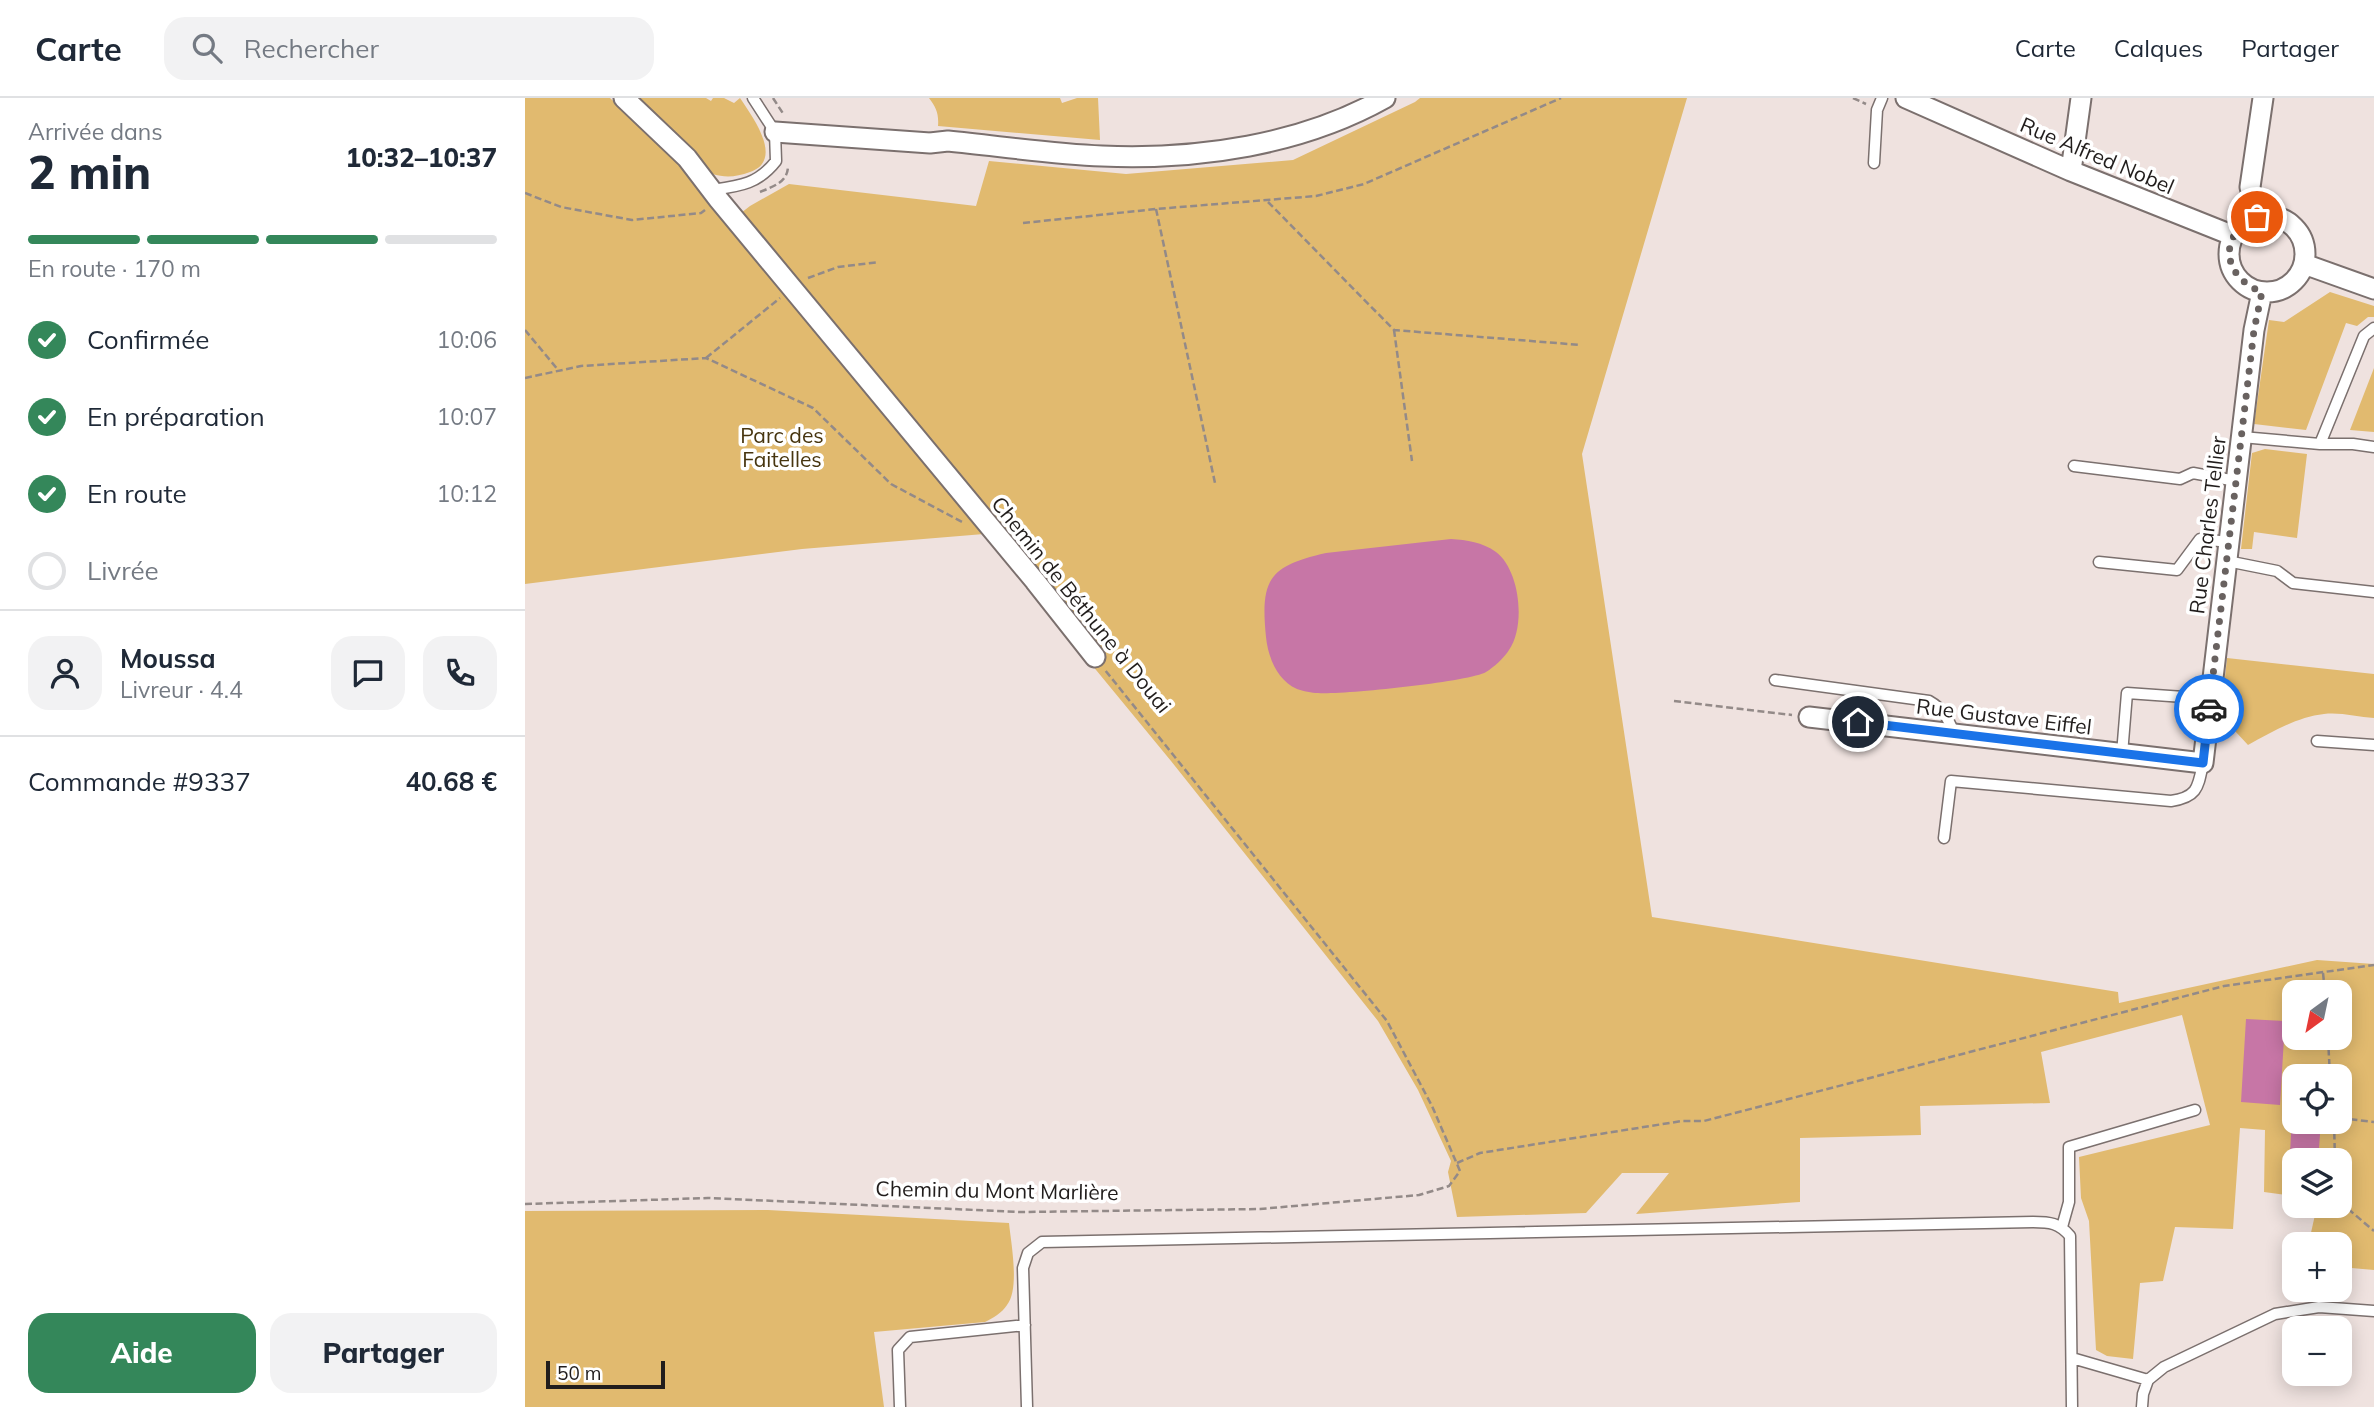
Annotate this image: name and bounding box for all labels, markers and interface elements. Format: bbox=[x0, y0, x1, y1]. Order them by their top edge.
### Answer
search box bbox=[164, 17, 654, 80]
text: Carte bbox=[35, 28, 122, 69]
icon: search bbox=[188, 29, 226, 67]
text: Rechercher bbox=[244, 32, 379, 65]
text: Carte bbox=[2015, 33, 2076, 63]
text: Calques bbox=[2114, 33, 2203, 63]
text: Partager bbox=[2241, 33, 2339, 63]
street label: Rue Alfred Nobel bbox=[2016, 111, 2178, 199]
text: Arrivée dans bbox=[28, 117, 163, 146]
text: 10:32–10:37 bbox=[346, 141, 497, 174]
text: 2 min bbox=[28, 143, 151, 201]
pin bbox=[2227, 187, 2287, 247]
icon: bag bbox=[2238, 198, 2276, 236]
text: En route · 170 m bbox=[28, 254, 201, 283]
icon: check bbox=[28, 321, 66, 359]
text: Confirmée bbox=[87, 323, 209, 356]
text: 10:06 bbox=[437, 325, 497, 354]
icon: check bbox=[28, 398, 66, 436]
text: En préparation bbox=[87, 400, 265, 433]
text: 10:07 bbox=[437, 402, 497, 431]
park label: Parc des Faitelles bbox=[740, 422, 824, 472]
street label: Rue Charles Tellier bbox=[2183, 434, 2231, 615]
icon: check bbox=[28, 475, 66, 513]
text: En route bbox=[87, 477, 187, 510]
text: 10:12 bbox=[437, 479, 497, 508]
street label: Chemin de Béthune à Douai bbox=[986, 491, 1177, 718]
text: Livrée bbox=[87, 554, 159, 587]
button: person bbox=[28, 636, 102, 710]
button: chat bbox=[331, 636, 405, 710]
button: phone bbox=[423, 636, 497, 710]
text: Moussa bbox=[120, 642, 216, 675]
courier bbox=[2174, 674, 2244, 744]
text: Livreur · 4.4 bbox=[120, 675, 243, 704]
icon: car bbox=[2190, 690, 2228, 728]
pin bbox=[1828, 692, 1888, 752]
street label: Rue Gustave Eiffel bbox=[1915, 692, 2093, 740]
icon: home bbox=[1839, 703, 1877, 741]
text: Commande #9337 bbox=[28, 765, 251, 798]
text: 40.68 € bbox=[405, 765, 497, 798]
north arrow bbox=[2282, 980, 2352, 1050]
map controls bbox=[2282, 980, 2352, 1386]
button: locate bbox=[2282, 1064, 2352, 1134]
button: layers bbox=[2282, 1148, 2352, 1218]
street label: Chemin du Mont Marlière bbox=[875, 1175, 1119, 1205]
button: + bbox=[2282, 1232, 2352, 1302]
button: Aide bbox=[28, 1313, 256, 1393]
button: Partager bbox=[270, 1313, 497, 1393]
button: − bbox=[2282, 1316, 2352, 1386]
scale bar bbox=[546, 1358, 665, 1390]
text: 50 m bbox=[557, 1361, 601, 1385]

